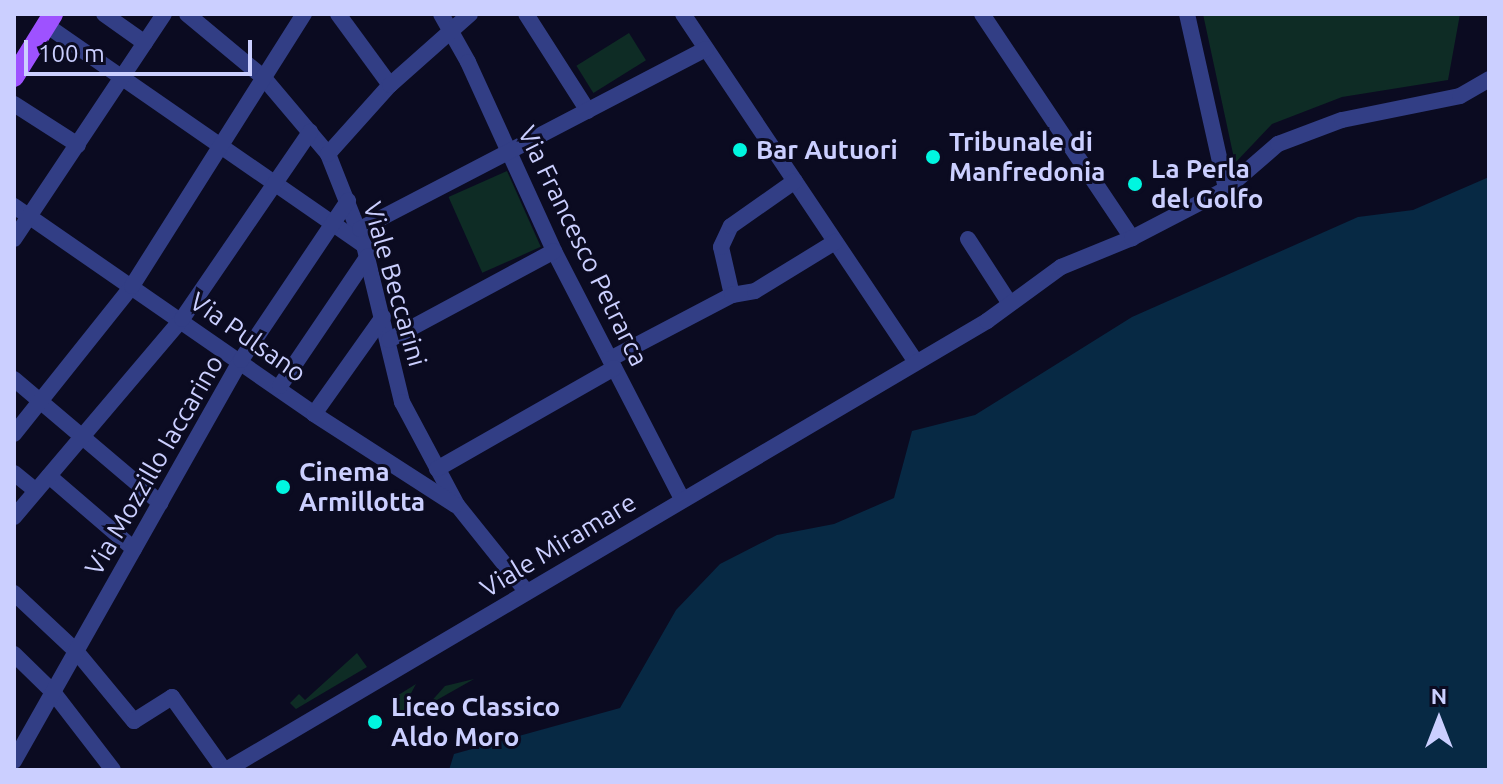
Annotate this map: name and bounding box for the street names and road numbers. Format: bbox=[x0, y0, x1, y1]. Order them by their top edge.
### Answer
street label: Via Francesco Petrarca bbox=[511, 121, 655, 371]
street label: Viale Beccarini bbox=[357, 198, 433, 370]
street label: Via Pulsano bbox=[184, 286, 312, 388]
street label: Via Mozzillo Iaccarino bbox=[78, 349, 230, 581]
street label: Viale Miramare bbox=[474, 486, 642, 604]

